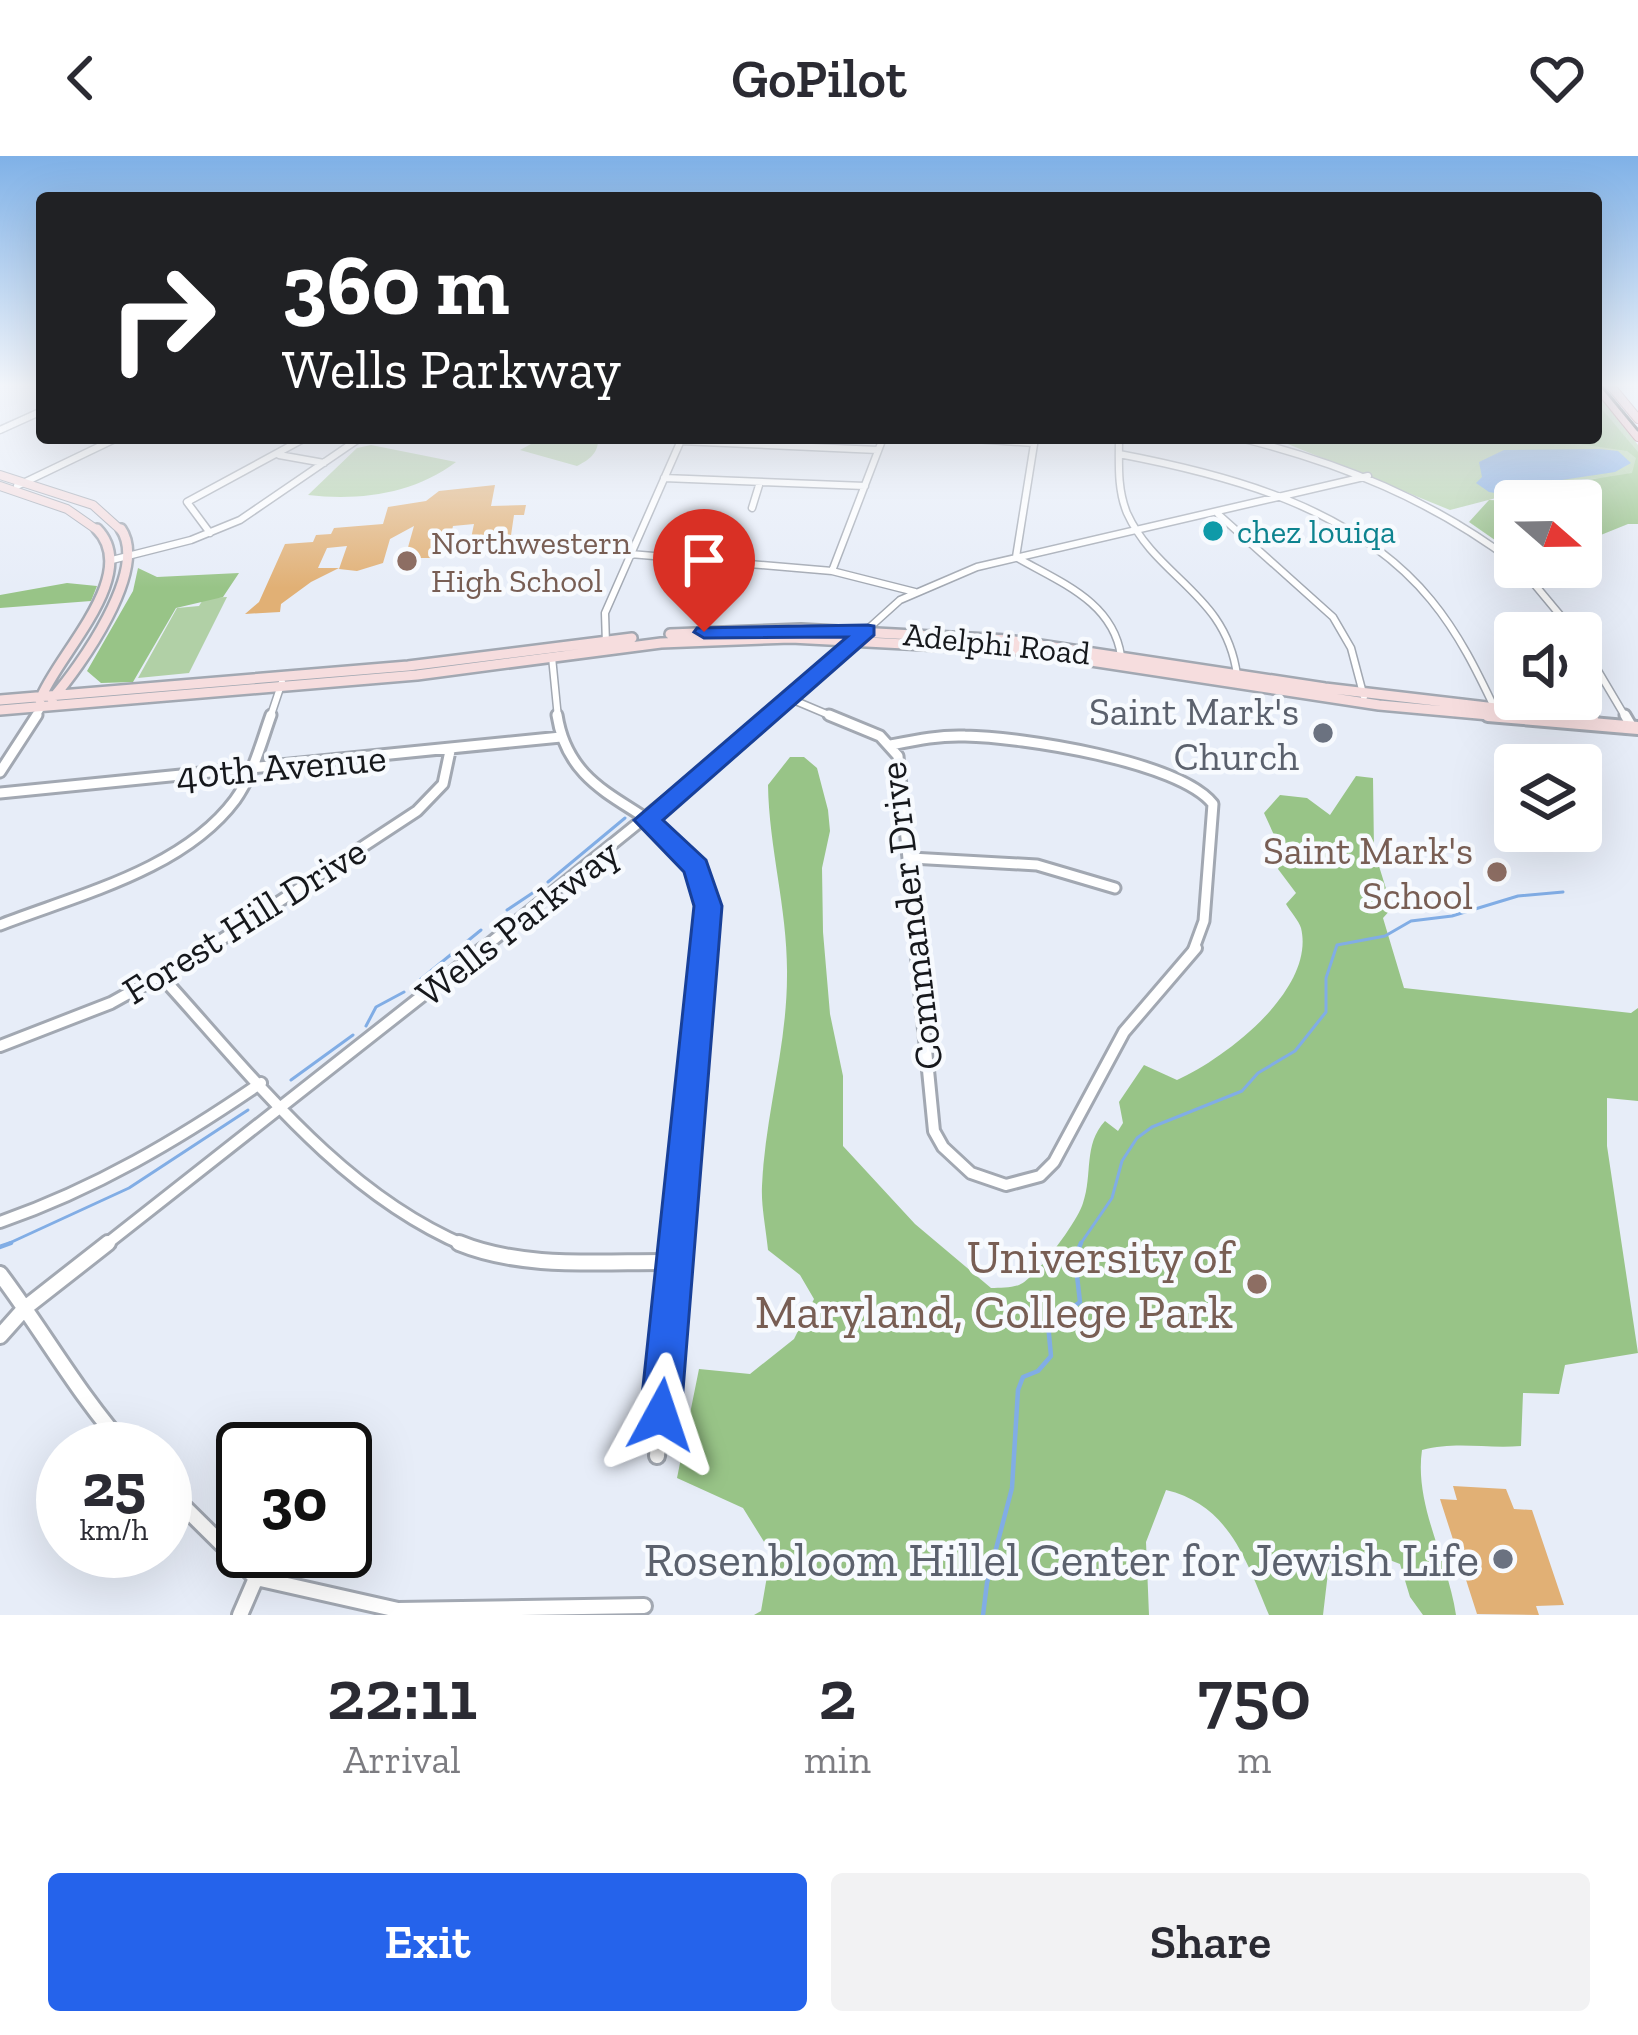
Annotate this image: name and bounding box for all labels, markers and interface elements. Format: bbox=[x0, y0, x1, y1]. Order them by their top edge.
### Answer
icon: back bbox=[48, 45, 114, 111]
icon: heart bbox=[1524, 45, 1590, 111]
text: GoPilot bbox=[731, 46, 907, 111]
text: 360 m bbox=[282, 235, 509, 336]
icon: right bbox=[84, 240, 240, 396]
text: Wells Parkway bbox=[282, 337, 621, 402]
north arrow bbox=[1494, 480, 1602, 588]
map controls bbox=[1494, 480, 1602, 852]
pin bbox=[653, 509, 755, 632]
place label: chez louiqa bbox=[1237, 512, 1396, 551]
marker: chez louiqa bbox=[1200, 518, 1226, 544]
place label: Northwestern High School bbox=[431, 523, 631, 600]
icon: arrive bbox=[671, 527, 737, 593]
marker: Northwestern High School bbox=[394, 548, 420, 574]
button: sound bbox=[1494, 612, 1602, 720]
street label: Adelphi Road bbox=[902, 614, 1092, 673]
place label: Saint Mark's Church bbox=[1089, 688, 1299, 780]
marker: Saint Mark's Church bbox=[1310, 720, 1336, 746]
street label: 40th Avenue bbox=[174, 734, 388, 799]
button: layers bbox=[1494, 744, 1602, 852]
street label: Commander Drive bbox=[868, 759, 953, 1073]
street label: Forest Hill Drive bbox=[114, 827, 375, 1014]
place label: Saint Mark's School bbox=[1263, 827, 1473, 919]
street label: Wells Parkway bbox=[406, 828, 628, 1016]
marker: Saint Mark's School bbox=[1484, 859, 1510, 885]
place label: University of Maryland, College Park bbox=[755, 1228, 1237, 1340]
marker: University of Maryland, College Park bbox=[1244, 1271, 1270, 1297]
position arrow bbox=[598, 1352, 724, 1478]
speed limit sign: 30 bbox=[216, 1422, 372, 1578]
text: 25 bbox=[82, 1449, 146, 1521]
text: km/h bbox=[80, 1512, 148, 1548]
place label: Rosenbloom Hillel Center for Jewish Life bbox=[644, 1531, 1479, 1588]
marker: Rosenbloom Hillel Center for Jewish Life bbox=[1490, 1546, 1516, 1572]
text: 22:11 bbox=[327, 1651, 477, 1737]
text: 2 bbox=[818, 1651, 856, 1737]
text: 750 bbox=[1198, 1651, 1311, 1737]
text: Arrival bbox=[343, 1736, 461, 1783]
text: min bbox=[804, 1736, 871, 1783]
text: m bbox=[1238, 1736, 1271, 1783]
button: Exit bbox=[48, 1873, 807, 2011]
button: Share bbox=[831, 1873, 1590, 2011]

